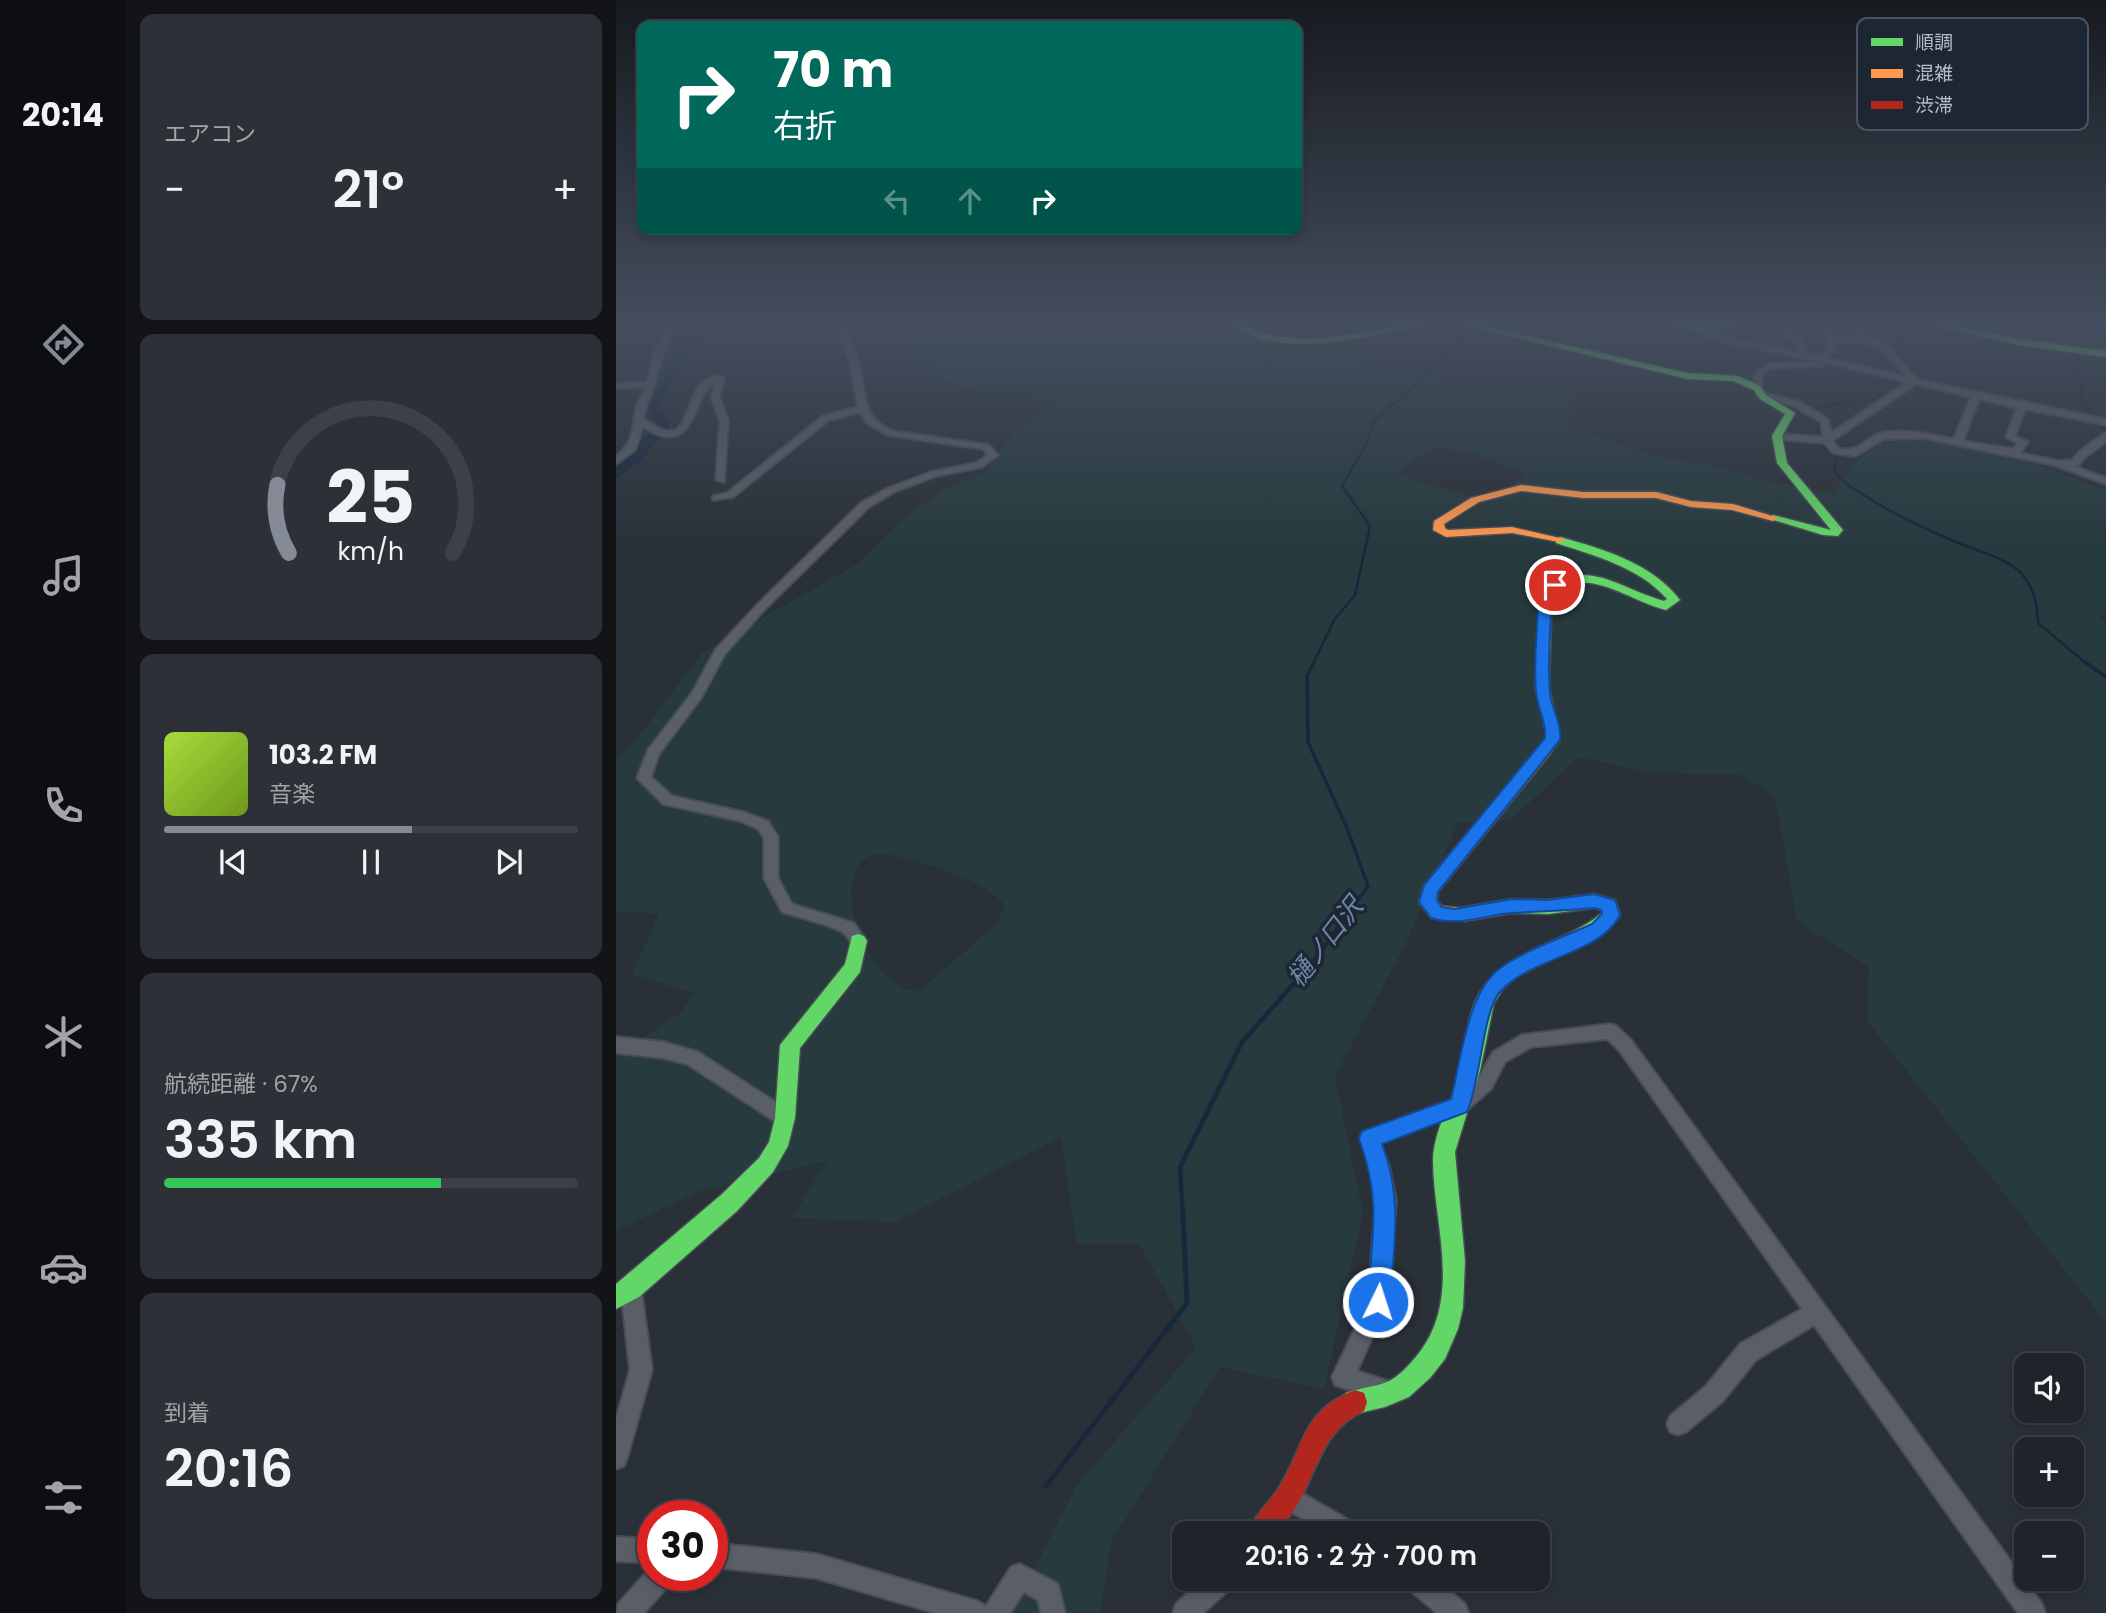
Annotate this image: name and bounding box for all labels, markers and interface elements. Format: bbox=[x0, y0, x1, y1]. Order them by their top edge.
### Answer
legend bbox=[1857, 18, 2088, 130]
text: 順調 bbox=[1915, 29, 1953, 56]
text: 70 m bbox=[773, 36, 893, 104]
icon: right bbox=[658, 49, 749, 140]
text: 混雑 bbox=[1915, 60, 1953, 87]
text: 20:14 bbox=[22, 92, 104, 137]
text: 渋滞 bbox=[1915, 92, 1953, 119]
text: 右折 bbox=[773, 103, 837, 148]
text: エアコン bbox=[164, 118, 256, 150]
text: 21° bbox=[333, 153, 404, 226]
text: − bbox=[164, 163, 185, 216]
text: + bbox=[552, 163, 578, 216]
icon: left bbox=[878, 182, 916, 220]
icon: ahead bbox=[951, 182, 989, 220]
icon: right bbox=[1024, 182, 1062, 220]
icon: directions bbox=[39, 320, 88, 369]
text: 25 bbox=[327, 447, 415, 548]
text: km/h bbox=[338, 533, 404, 568]
icon: music bbox=[39, 551, 88, 600]
pin bbox=[1525, 555, 1585, 615]
icon: arrive bbox=[1536, 566, 1574, 604]
text: 103.2 FM bbox=[269, 737, 377, 773]
text: 音楽 bbox=[269, 778, 315, 810]
icon: phone bbox=[39, 781, 88, 830]
icon: previous bbox=[214, 843, 252, 881]
icon: pause bbox=[352, 843, 390, 881]
icon: next bbox=[490, 843, 528, 881]
water label: 樋ノ口沢 bbox=[1279, 888, 1373, 994]
icon: climate bbox=[39, 1012, 88, 1061]
text: 航続距離 · 67% bbox=[164, 1068, 318, 1100]
text: 335 km bbox=[164, 1103, 357, 1176]
icon: car bbox=[39, 1243, 88, 1292]
position arrow bbox=[1341, 1265, 1415, 1339]
map controls bbox=[2014, 1353, 2084, 1591]
button: sound bbox=[2014, 1353, 2084, 1423]
text: 到着 bbox=[164, 1397, 210, 1429]
text: 20:16 bbox=[164, 1432, 293, 1505]
button: + bbox=[2014, 1437, 2084, 1507]
icon: filters bbox=[39, 1473, 88, 1522]
speed limit sign: 30 bbox=[637, 1500, 728, 1591]
button: − bbox=[2014, 1521, 2084, 1591]
text: 20:16 · 2 分 · 700 m bbox=[1245, 1538, 1477, 1574]

